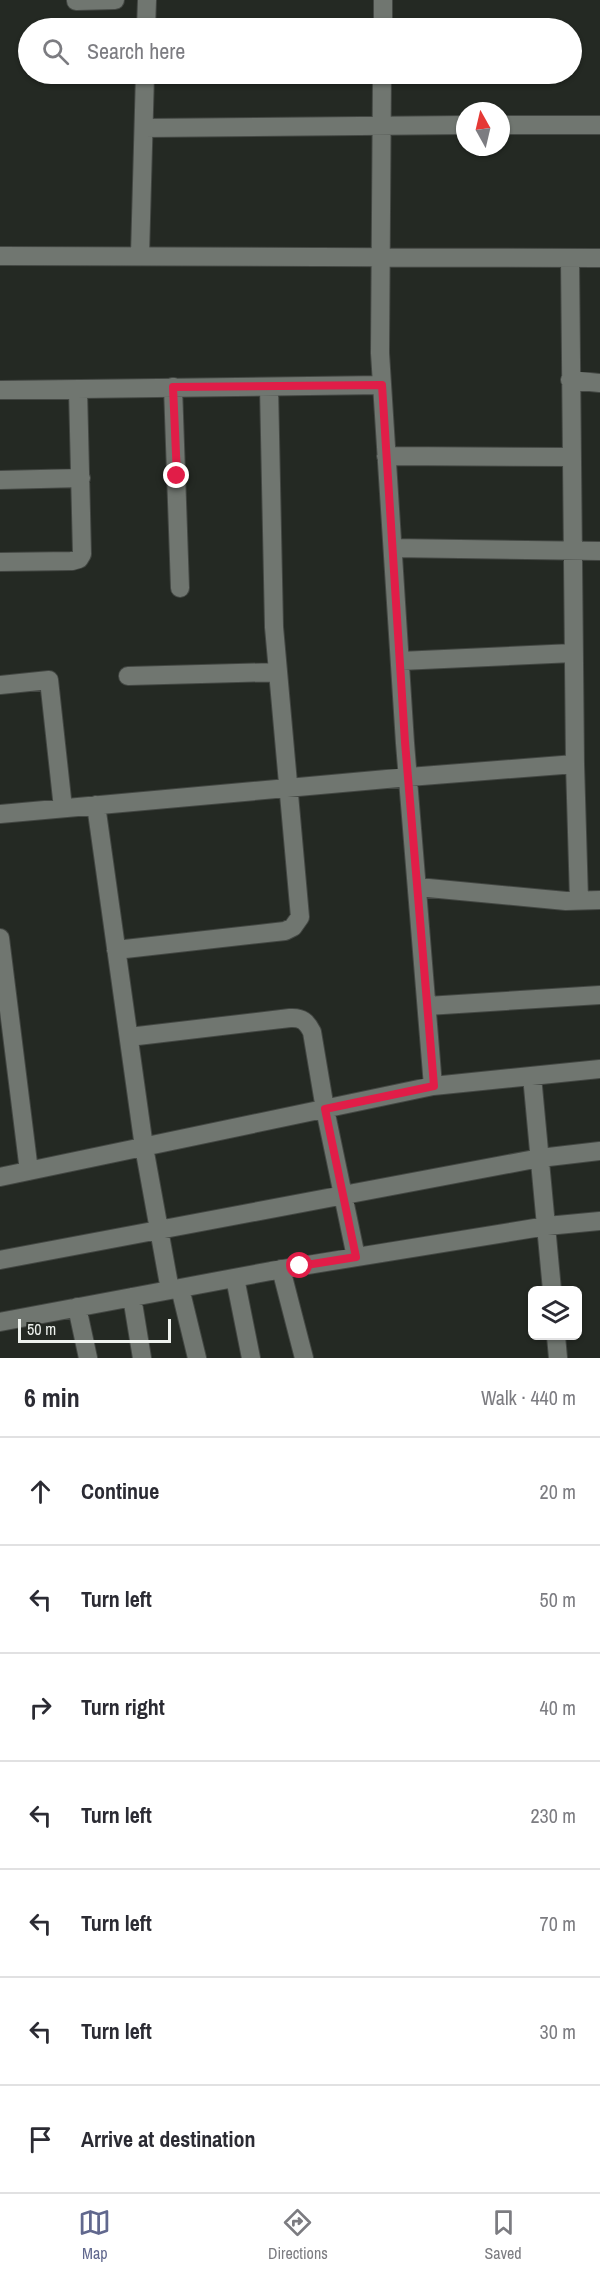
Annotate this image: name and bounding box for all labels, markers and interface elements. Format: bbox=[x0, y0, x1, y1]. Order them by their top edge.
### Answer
search box bbox=[18, 18, 582, 84]
icon: search bbox=[39, 35, 72, 68]
text: Search here bbox=[87, 36, 185, 66]
north arrow bbox=[456, 102, 510, 156]
route end bbox=[163, 462, 189, 488]
route start bbox=[286, 1252, 312, 1278]
map controls bbox=[528, 1286, 582, 1340]
button: layers bbox=[528, 1286, 582, 1340]
scale bar bbox=[18, 1316, 171, 1344]
text: 50 m bbox=[27, 1318, 56, 1340]
text: 6 min bbox=[24, 1380, 80, 1415]
text: Walk · 440 m bbox=[481, 1384, 576, 1411]
icon: ahead bbox=[24, 1475, 57, 1508]
text: Continue bbox=[81, 1476, 159, 1506]
text: 20 m bbox=[540, 1478, 576, 1505]
icon: left bbox=[24, 1583, 57, 1616]
text: Turn left bbox=[81, 1584, 152, 1614]
text: 50 m bbox=[540, 1586, 576, 1613]
icon: right bbox=[24, 1691, 57, 1724]
text: Turn right bbox=[81, 1692, 165, 1722]
text: 40 m bbox=[540, 1694, 576, 1721]
icon: left bbox=[24, 1799, 57, 1832]
text: Turn left bbox=[81, 1800, 152, 1830]
text: 230 m bbox=[530, 1802, 576, 1829]
icon: left bbox=[24, 1907, 57, 1940]
text: Turn left bbox=[81, 1908, 152, 1938]
text: 70 m bbox=[540, 1910, 576, 1937]
icon: left bbox=[24, 2015, 57, 2048]
text: Turn left bbox=[81, 2016, 152, 2046]
text: 30 m bbox=[540, 2018, 576, 2045]
icon: arrive bbox=[24, 2123, 57, 2156]
text: Arrive at destination bbox=[81, 2124, 255, 2154]
tab: Map bbox=[78, 2206, 111, 2264]
tab: Directions bbox=[268, 2206, 328, 2264]
tab: Saved bbox=[484, 2206, 522, 2264]

